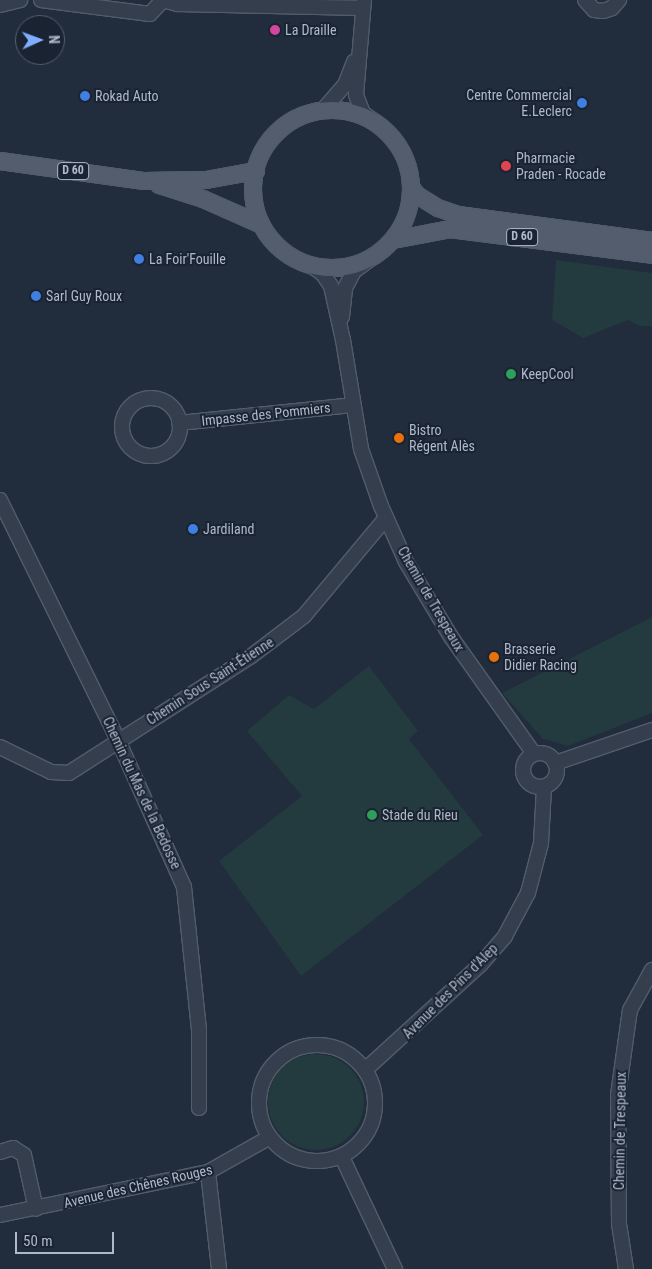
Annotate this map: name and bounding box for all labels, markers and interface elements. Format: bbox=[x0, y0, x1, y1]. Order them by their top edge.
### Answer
north arrow bbox=[15, 15, 65, 65]
place label: La Draille bbox=[285, 22, 336, 38]
marker: La Draille bbox=[269, 24, 281, 36]
text: N bbox=[46, 35, 62, 44]
place label: Centre Commercial E.Leclerc bbox=[466, 87, 572, 120]
place label: Rokad Auto bbox=[95, 88, 158, 104]
marker: Rokad Auto bbox=[79, 90, 91, 102]
marker: Centre Commercial E.Leclerc bbox=[576, 97, 588, 109]
place label: Pharmacie Praden - Rocade bbox=[516, 150, 606, 182]
marker: Pharmacie Praden - Rocade bbox=[500, 160, 512, 172]
road number: D 60 bbox=[57, 162, 89, 180]
road number: D 60 bbox=[506, 228, 538, 246]
place label: La Foir'Fouille bbox=[149, 251, 226, 267]
marker: La Foir'Fouille bbox=[133, 253, 145, 265]
place label: Sarl Guy Roux bbox=[46, 288, 122, 304]
marker: Sarl Guy Roux bbox=[30, 290, 42, 302]
place label: KeepCool bbox=[521, 366, 574, 382]
marker: KeepCool bbox=[505, 368, 517, 380]
street label: Impasse des Pommiers bbox=[201, 399, 331, 429]
place label: Bistro Régent Alès bbox=[409, 422, 475, 454]
marker: Bistro Régent Alès bbox=[393, 432, 405, 444]
place label: Jardiland bbox=[203, 521, 254, 537]
marker: Jardiland bbox=[187, 523, 199, 535]
street label: Chemin de Trespeaux bbox=[394, 543, 468, 655]
street label: Chemin Sous Saint-Étienne bbox=[143, 634, 277, 728]
place label: Brasserie Didier Racing bbox=[504, 641, 577, 674]
marker: Brasserie Didier Racing bbox=[488, 651, 500, 663]
street label: Chemin du Mas de la Bedosse bbox=[99, 714, 185, 872]
place label: Stade du Rieu bbox=[382, 807, 458, 823]
marker: Stade du Rieu bbox=[366, 809, 378, 821]
street label: Avenue des Pins d'Alep bbox=[399, 940, 501, 1042]
street label: Chemin de Trespeaux bbox=[611, 1072, 629, 1190]
street label: Avenue des Chênes Rouges bbox=[62, 1161, 214, 1211]
scale bar bbox=[18, 1222, 116, 1254]
text: 50 m bbox=[23, 1232, 53, 1250]

